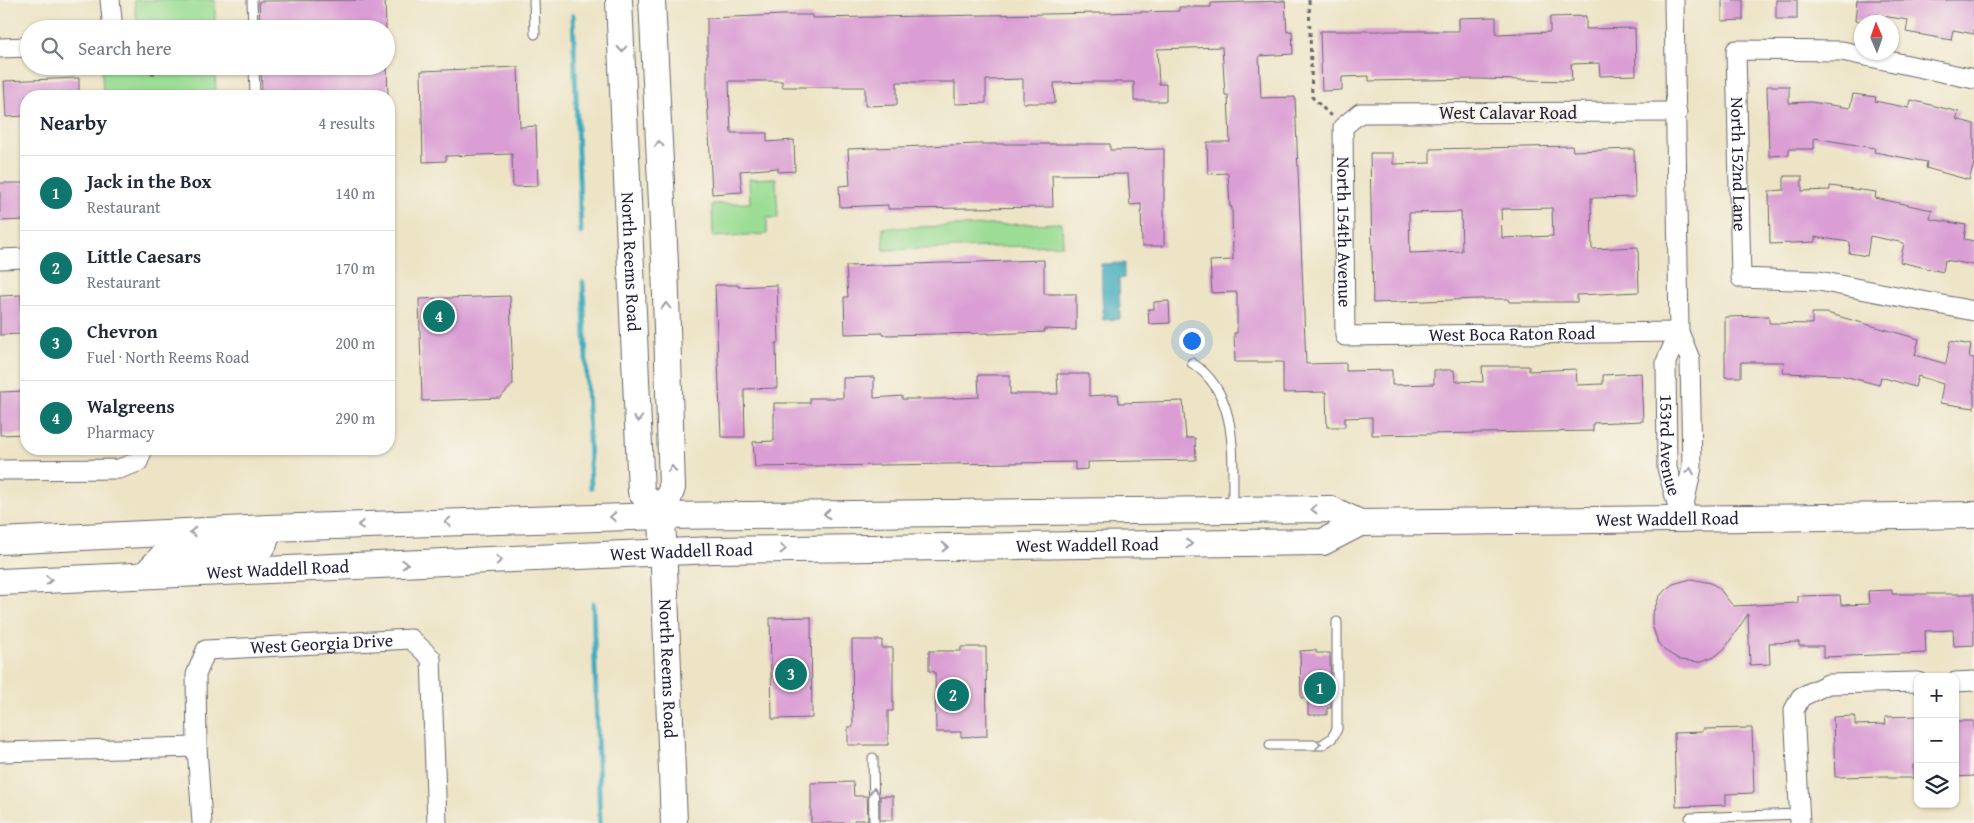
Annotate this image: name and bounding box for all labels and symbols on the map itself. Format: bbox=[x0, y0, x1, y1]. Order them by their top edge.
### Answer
north arrow bbox=[1854, 15, 1899, 60]
one-way arrow bbox=[616, 45, 627, 53]
street label: North 152nd Lane bbox=[1724, 97, 1754, 231]
street label: West Calavar Road bbox=[1439, 99, 1578, 126]
one-way arrow bbox=[653, 140, 664, 148]
street label: North 154th Avenue bbox=[1330, 157, 1359, 307]
street label: North Reems Road bbox=[615, 191, 648, 332]
pin: 4 bbox=[423, 297, 455, 335]
one-way arrow bbox=[661, 302, 672, 310]
street label: West Boca Raton Road bbox=[1428, 319, 1596, 348]
your location bbox=[1179, 328, 1205, 354]
street label: 153rd Avenue bbox=[1653, 394, 1688, 499]
one-way arrow bbox=[632, 415, 643, 423]
one-way arrow bbox=[666, 464, 677, 472]
one-way arrow bbox=[1685, 467, 1695, 476]
one-way arrow bbox=[1310, 504, 1318, 514]
street label: West Waddell Road bbox=[1596, 504, 1739, 533]
one-way arrow bbox=[823, 509, 831, 519]
one-way arrow bbox=[609, 512, 616, 522]
one-way arrow bbox=[444, 516, 452, 527]
one-way arrow bbox=[357, 519, 365, 530]
one-way arrow bbox=[188, 527, 196, 537]
street label: West Waddell Road bbox=[1016, 530, 1159, 559]
street label: West Waddell Road bbox=[609, 535, 753, 568]
one-way arrow bbox=[1186, 539, 1193, 549]
one-way arrow bbox=[942, 542, 949, 552]
one-way arrow bbox=[779, 544, 787, 554]
street label: West Waddell Road bbox=[206, 552, 350, 586]
one-way arrow bbox=[496, 555, 504, 565]
one-way arrow bbox=[401, 558, 409, 569]
one-way arrow bbox=[45, 574, 53, 585]
street label: North Reems Road bbox=[652, 598, 685, 739]
street label: West Georgia Drive bbox=[250, 626, 394, 661]
pin: 3 bbox=[775, 655, 807, 693]
pin: 1 bbox=[1304, 669, 1336, 707]
pin: 2 bbox=[937, 676, 969, 714]
one-way arrow bbox=[1315, 739, 1323, 750]
one-way arrow bbox=[869, 786, 879, 794]

